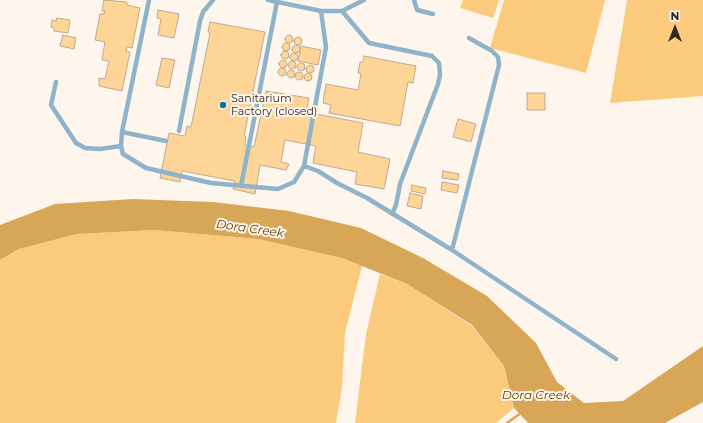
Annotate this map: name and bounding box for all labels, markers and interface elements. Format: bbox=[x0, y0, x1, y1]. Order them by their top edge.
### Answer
north arrow bbox=[655, 8, 695, 48]
text: N bbox=[671, 9, 679, 23]
place label: Sanitarium Factory (closed) bbox=[231, 92, 317, 118]
marker: Sanitarium Factory (closed) bbox=[218, 100, 228, 110]
water label: Dora Creek bbox=[215, 217, 285, 241]
water label: Dora Creek bbox=[502, 388, 570, 402]

